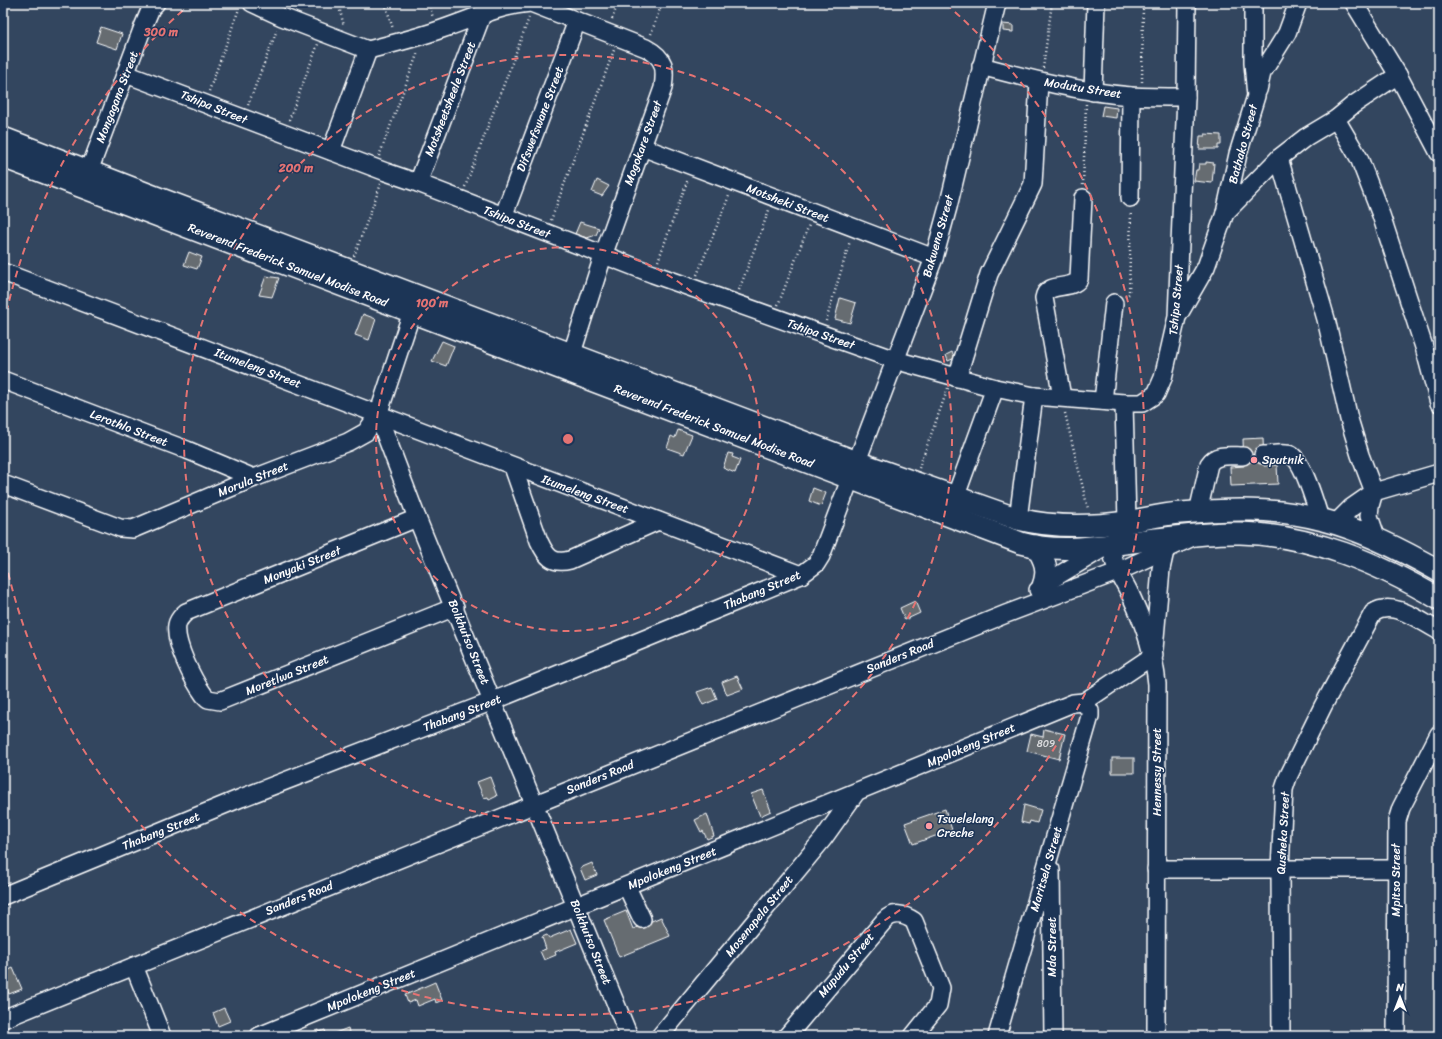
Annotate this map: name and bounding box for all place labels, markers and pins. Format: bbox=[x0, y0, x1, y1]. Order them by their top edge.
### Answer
centre of rings bbox=[561, 432, 575, 446]
place label: Sputnik bbox=[1262, 449, 1304, 471]
marker: Sputnik bbox=[1249, 455, 1259, 465]
place label: Tswelelang Creche bbox=[937, 808, 994, 844]
marker: Tswelelang Creche bbox=[924, 821, 934, 831]

